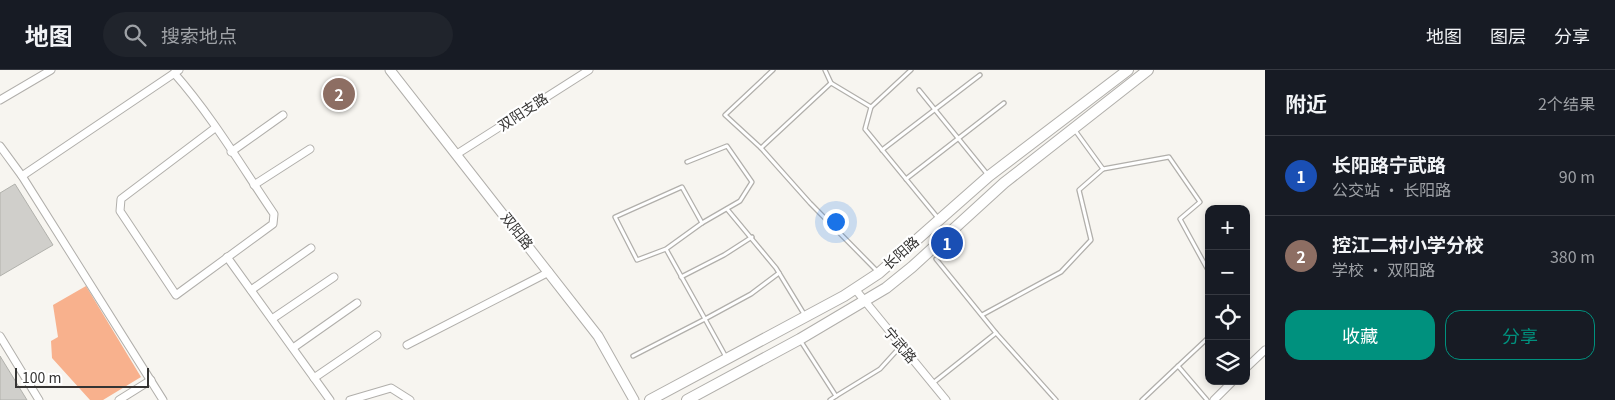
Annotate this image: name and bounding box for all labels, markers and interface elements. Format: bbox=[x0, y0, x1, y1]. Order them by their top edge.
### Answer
search box bbox=[103, 12, 453, 57]
text: 地图 bbox=[25, 17, 73, 52]
icon: search bbox=[121, 21, 149, 49]
text: 搜索地点 bbox=[161, 21, 237, 48]
text: 地图 bbox=[1426, 22, 1462, 48]
text: 图层 bbox=[1490, 22, 1526, 48]
text: 分享 bbox=[1554, 22, 1590, 48]
pin: 2 bbox=[323, 75, 355, 113]
street label: 双阳支路 bbox=[494, 88, 551, 135]
text: 附近 bbox=[1285, 88, 1327, 118]
text: 2个结果 bbox=[1538, 91, 1595, 115]
text: 长阳路宁武路 bbox=[1332, 150, 1446, 177]
text: 1 bbox=[1296, 164, 1306, 188]
text: 90 m bbox=[1559, 164, 1595, 188]
text: 公交站 · 长阳路 bbox=[1332, 177, 1451, 201]
map controls bbox=[1205, 205, 1250, 385]
button: + bbox=[1205, 205, 1250, 250]
street label: 双阳路 bbox=[497, 208, 539, 253]
your location bbox=[823, 209, 849, 235]
pin: 1 bbox=[931, 224, 963, 262]
text: 控江二村小学分校 bbox=[1332, 230, 1484, 257]
street label: 长阳路 bbox=[878, 231, 923, 274]
text: 2 bbox=[1296, 244, 1306, 268]
text: 380 m bbox=[1550, 244, 1595, 268]
button: − bbox=[1205, 250, 1250, 295]
text: 学校 · 双阳路 bbox=[1332, 257, 1435, 281]
button: locate bbox=[1205, 295, 1250, 340]
button: 收藏 bbox=[1285, 310, 1435, 360]
button: 分享 bbox=[1445, 310, 1595, 360]
street label: 宁武路 bbox=[880, 322, 922, 367]
button: layers bbox=[1205, 340, 1250, 385]
scale bar bbox=[15, 365, 149, 388]
text: 100 m bbox=[22, 367, 61, 387]

